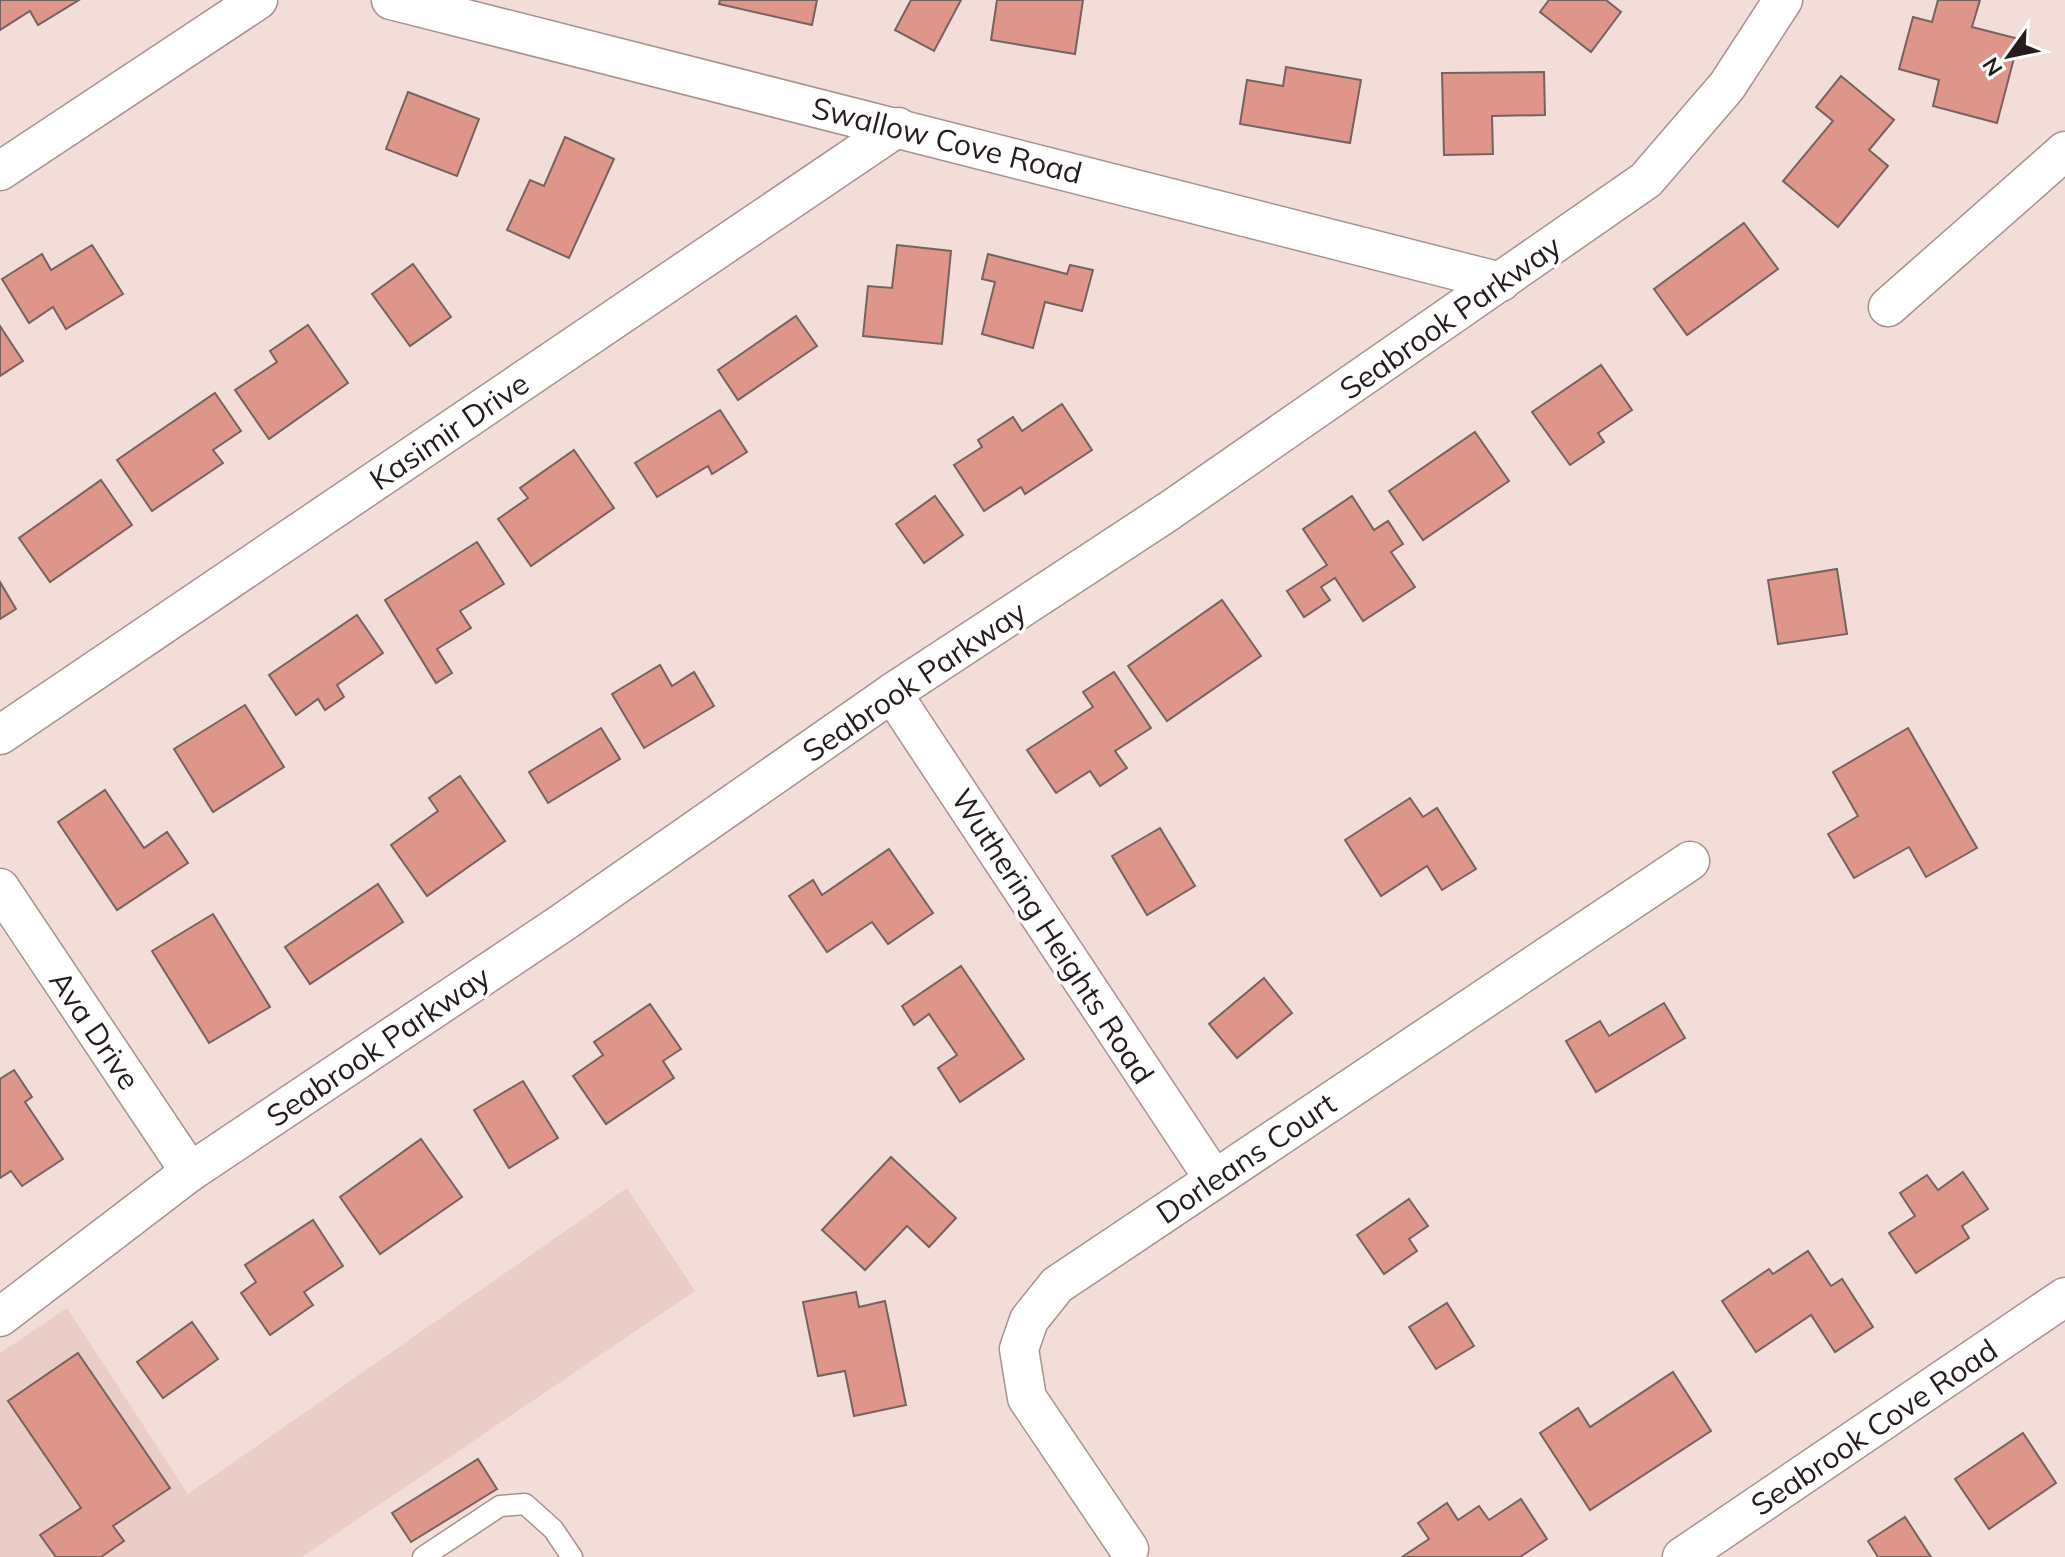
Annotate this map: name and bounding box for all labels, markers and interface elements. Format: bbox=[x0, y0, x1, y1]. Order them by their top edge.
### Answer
north arrow bbox=[1969, 16, 2049, 96]
text: N bbox=[1976, 52, 2008, 81]
street label: Swallow Cove Road bbox=[808, 88, 1086, 192]
street label: Seabrook Parkway bbox=[1332, 226, 1568, 408]
street label: Kasimir Drive bbox=[362, 364, 536, 498]
street label: Seabrook Parkway bbox=[795, 592, 1033, 770]
street label: Wuthering Heights Road bbox=[943, 781, 1163, 1091]
street label: Seabrook Parkway bbox=[259, 957, 497, 1135]
street label: Ava Drive bbox=[41, 963, 149, 1097]
street label: Dorleans Court bbox=[1149, 1084, 1343, 1232]
street label: Seabrook Cove Road bbox=[1744, 1330, 2004, 1524]

